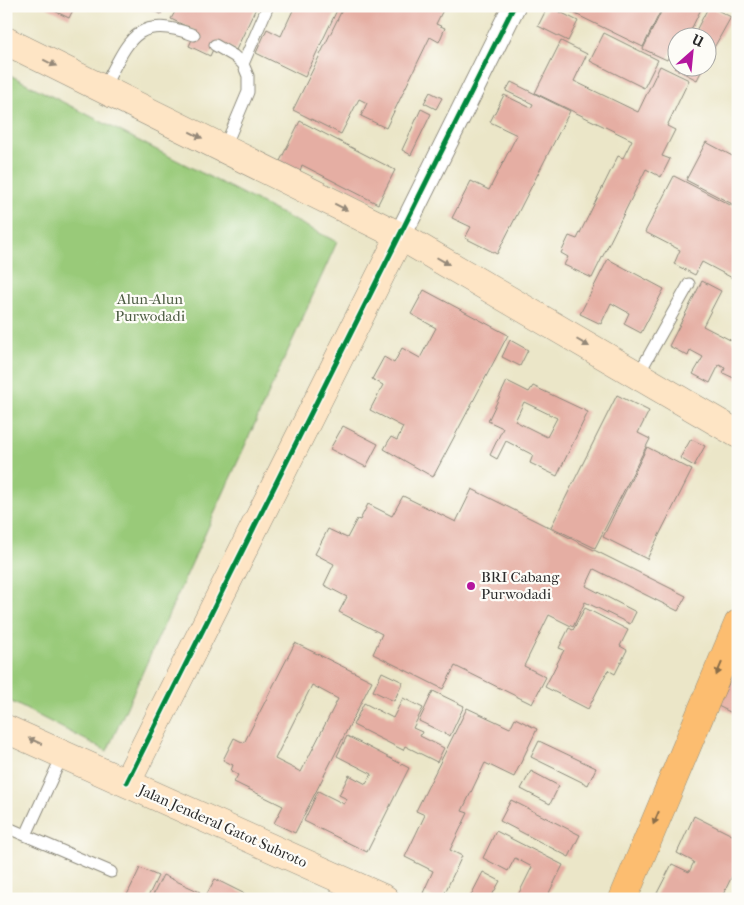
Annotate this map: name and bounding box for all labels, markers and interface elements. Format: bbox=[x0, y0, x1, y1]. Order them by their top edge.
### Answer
north arrow bbox=[666, 28, 716, 78]
text: U bbox=[688, 30, 706, 51]
one-way arrow bbox=[43, 59, 57, 67]
one-way arrow bbox=[188, 131, 203, 139]
one-way arrow bbox=[334, 203, 348, 211]
one-way arrow bbox=[435, 257, 450, 265]
park label: Alun-Alun Purwodadi bbox=[115, 290, 186, 325]
one-way arrow bbox=[575, 339, 590, 347]
place label: BRI Cabang Purwodadi bbox=[481, 568, 560, 603]
marker: BRI Cabang Purwodadi bbox=[465, 580, 477, 592]
one-way arrow bbox=[715, 661, 722, 676]
one-way arrow bbox=[28, 737, 42, 745]
street label: Jalan Jenderal Gatot Subroto bbox=[135, 780, 310, 872]
one-way arrow bbox=[652, 811, 660, 826]

